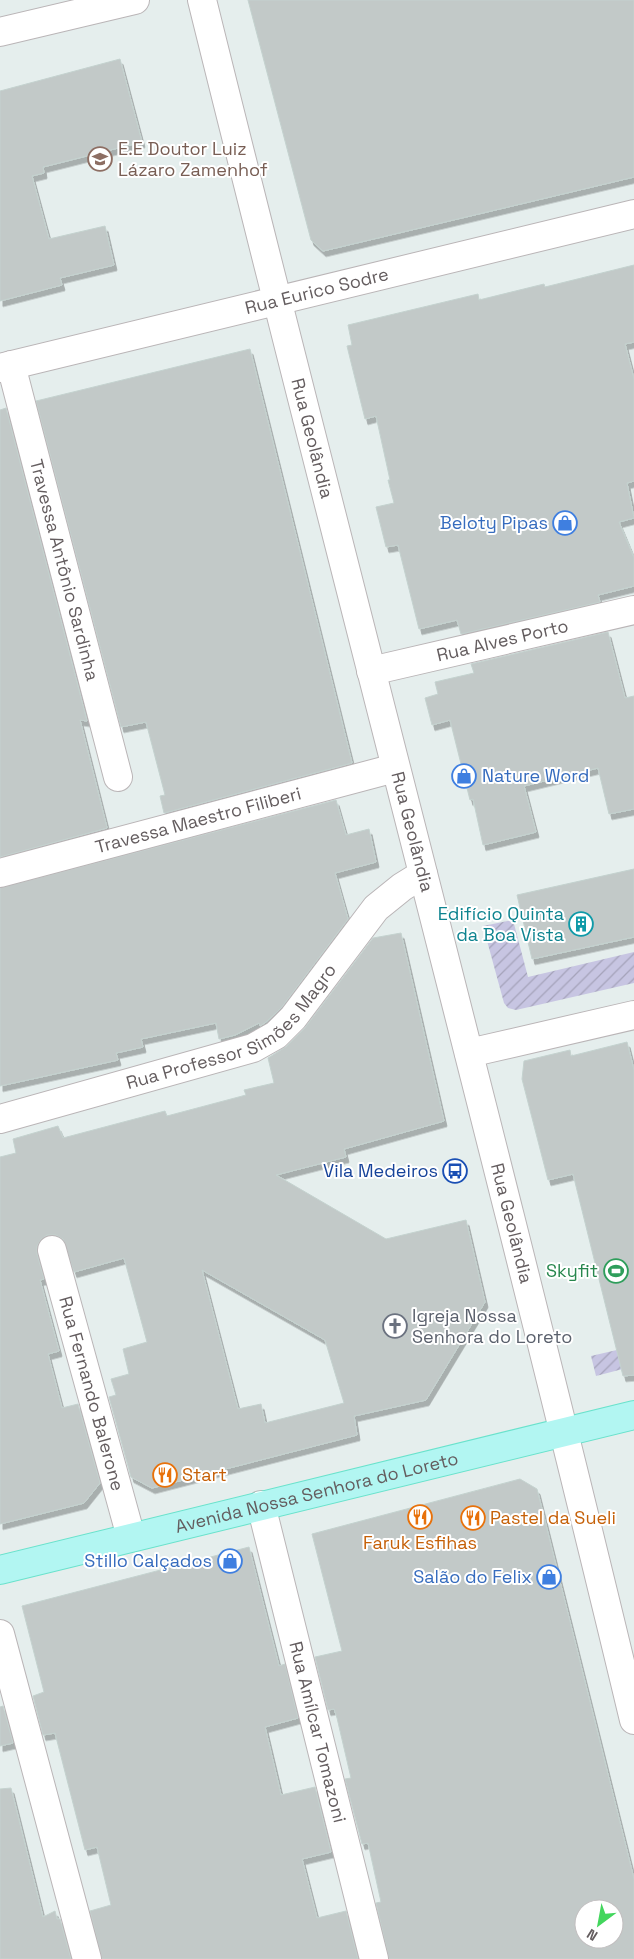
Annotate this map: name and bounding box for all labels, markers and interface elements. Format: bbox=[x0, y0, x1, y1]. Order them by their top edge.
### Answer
place label: E.E Doutor Luiz Lázaro Zamenhof bbox=[118, 137, 268, 181]
school or university icon: E.E Doutor Luiz Lázaro Zamenhof bbox=[87, 146, 113, 172]
street label: Rua Eurico Sodre bbox=[242, 262, 391, 319]
street label: Rua Geolândia bbox=[286, 376, 339, 501]
street label: Travessa Antônio Sardinha bbox=[25, 457, 105, 683]
shop icon: Beloty Pipas bbox=[552, 510, 578, 536]
place label: Beloty Pipas bbox=[440, 511, 548, 534]
street label: Rua Alves Porto bbox=[434, 614, 571, 666]
shop icon: Nature Word bbox=[451, 763, 477, 789]
place label: Nature Word bbox=[482, 764, 589, 787]
street label: Rua Geolândia bbox=[387, 769, 439, 894]
street label: Travessa Maestro Filiberi bbox=[93, 781, 303, 858]
place label: Edifício Quinta da Boa Vista bbox=[438, 902, 564, 946]
building icon: Edifício Quinta da Boa Vista bbox=[568, 911, 594, 937]
street label: Rua Professor Simões Magro bbox=[123, 959, 341, 1094]
bus stop icon: Vila Medeiros bbox=[442, 1158, 468, 1184]
place label: Vila Medeiros bbox=[323, 1159, 438, 1182]
street label: Rua Geolândia bbox=[486, 1161, 538, 1286]
sports icon: Skyfit bbox=[603, 1258, 629, 1284]
place label: Skyfit bbox=[546, 1259, 598, 1282]
street label: Rua Fernando Balerone bbox=[54, 1294, 130, 1493]
place label: Igreja Nossa Senhora do Loreto bbox=[412, 1304, 572, 1348]
church icon: Igreja Nossa Senhora do Loreto bbox=[382, 1313, 408, 1339]
street label: Avenida Nossa Senhora do Loreto bbox=[173, 1446, 460, 1538]
restaurant icon: Start bbox=[152, 1462, 178, 1488]
place label: Start bbox=[182, 1463, 227, 1486]
restaurant icon: Faruk Esfihas bbox=[407, 1504, 433, 1530]
restaurant icon: Pastel da Sueli bbox=[460, 1505, 486, 1531]
place label: Pastel da Sueli bbox=[490, 1506, 616, 1529]
place label: Faruk Esfihas bbox=[363, 1531, 477, 1554]
shop icon: Stillo Calçados bbox=[217, 1548, 243, 1574]
place label: Stillo Calçados bbox=[84, 1549, 212, 1572]
shop icon: Salão do Felix bbox=[536, 1564, 562, 1590]
place label: Salão do Felix bbox=[413, 1565, 532, 1588]
street label: Rua Amílcar Tomazoni bbox=[284, 1639, 352, 1825]
north arrow bbox=[574, 1899, 624, 1949]
text: N bbox=[583, 1925, 601, 1945]

